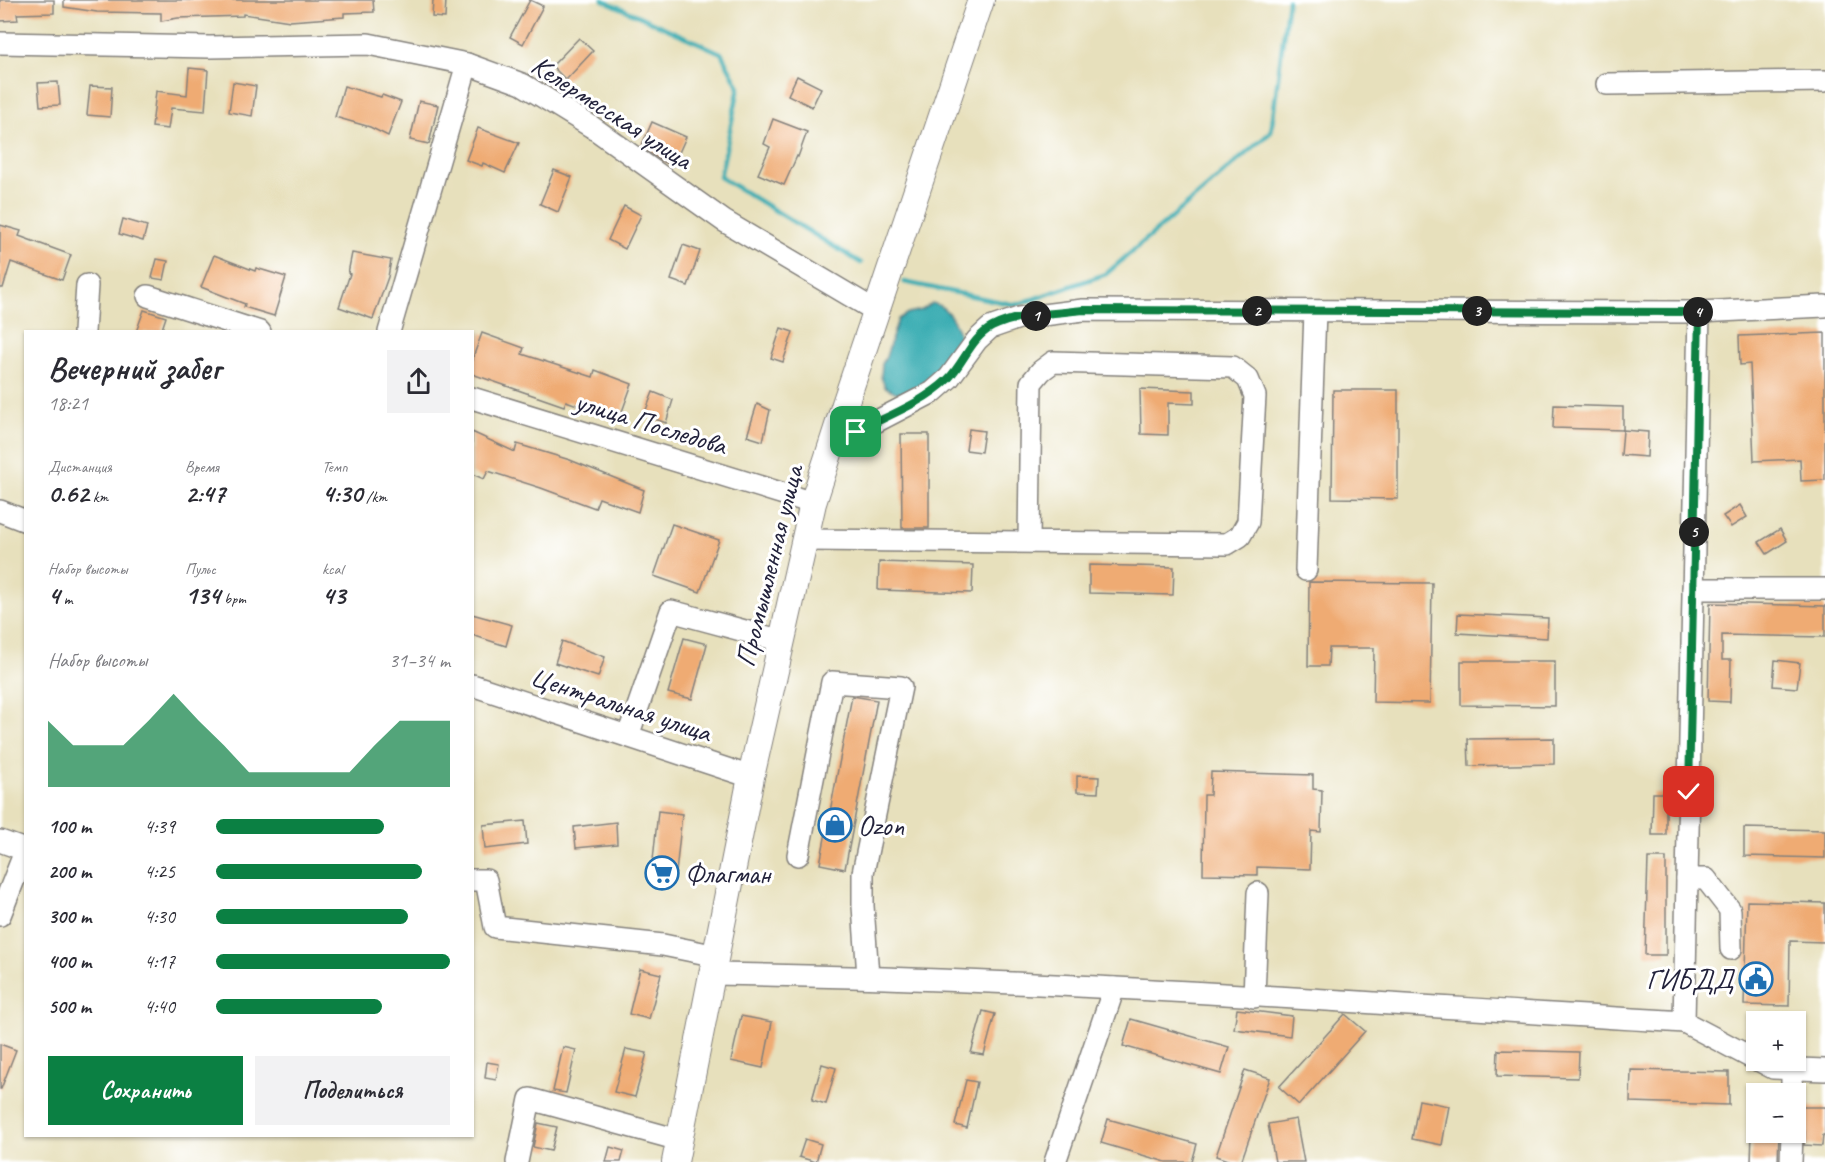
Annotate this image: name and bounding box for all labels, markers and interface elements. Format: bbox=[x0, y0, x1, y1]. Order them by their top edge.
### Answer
street label: Келермесская улица bbox=[525, 47, 700, 178]
pin: 2 bbox=[1242, 296, 1272, 326]
pin: 3 bbox=[1462, 296, 1492, 326]
pin: 4 bbox=[1683, 297, 1713, 327]
pin: 1 bbox=[1021, 301, 1051, 331]
text: 2 bbox=[1253, 301, 1261, 321]
text: 3 bbox=[1473, 301, 1481, 321]
text: 4 bbox=[1694, 302, 1702, 322]
text: 1 bbox=[1032, 306, 1040, 326]
text: Вечерний забег bbox=[48, 347, 221, 389]
button: share bbox=[387, 350, 450, 413]
street label: улица Последова bbox=[569, 383, 733, 463]
text: 18:21 bbox=[48, 391, 88, 416]
pin bbox=[830, 406, 881, 457]
icon: arrive bbox=[839, 415, 872, 448]
text: Дистанция bbox=[48, 457, 112, 477]
text: Время bbox=[185, 457, 219, 477]
text: Темп bbox=[322, 457, 348, 477]
street label: Промышленная улица bbox=[727, 459, 811, 670]
text: 0.62 bbox=[48, 477, 89, 510]
text: 2:47 bbox=[185, 477, 225, 510]
text: 4:30 bbox=[322, 477, 362, 510]
text: km bbox=[89, 487, 108, 507]
text: /km bbox=[362, 487, 387, 507]
pin: 5 bbox=[1679, 517, 1709, 547]
text: 5 bbox=[1691, 522, 1697, 542]
text: Набор высоты bbox=[48, 559, 127, 579]
text: Пульс bbox=[185, 559, 216, 579]
text: kcal bbox=[322, 559, 343, 579]
text: 4 bbox=[48, 579, 60, 612]
text: 134 bbox=[185, 579, 220, 612]
text: 43 bbox=[322, 579, 345, 612]
text: m bbox=[60, 589, 73, 609]
text: bpm bbox=[220, 589, 246, 609]
text: Набор высоты bbox=[48, 648, 147, 673]
text: 31–34 m bbox=[389, 648, 450, 673]
street label: Центральная улица bbox=[526, 658, 717, 750]
pin bbox=[1663, 766, 1714, 817]
icon: check bbox=[1672, 775, 1705, 808]
shop icon: Ozon bbox=[817, 807, 853, 843]
place label: Ozon bbox=[858, 808, 904, 843]
text: 100 m bbox=[48, 814, 91, 839]
text: 4:39 bbox=[144, 814, 175, 839]
supermarket icon: Флагман bbox=[644, 855, 680, 891]
place label: Флагман bbox=[685, 856, 772, 891]
text: 200 m bbox=[48, 859, 91, 884]
text: 4:25 bbox=[144, 859, 175, 884]
text: 300 m bbox=[48, 904, 91, 929]
text: 4:30 bbox=[144, 904, 175, 929]
text: 400 m bbox=[48, 949, 91, 974]
text: 4:17 bbox=[144, 949, 175, 974]
public building icon: ГИБДД bbox=[1738, 961, 1774, 997]
place label: ГИБДД bbox=[1647, 962, 1736, 997]
text: 500 m bbox=[48, 994, 91, 1019]
text: 4:40 bbox=[144, 994, 175, 1019]
map controls bbox=[1746, 1011, 1806, 1143]
button: + bbox=[1746, 1011, 1806, 1071]
button: Сохранить bbox=[48, 1056, 243, 1125]
button: Поделиться bbox=[255, 1056, 450, 1125]
button: − bbox=[1746, 1083, 1806, 1143]

